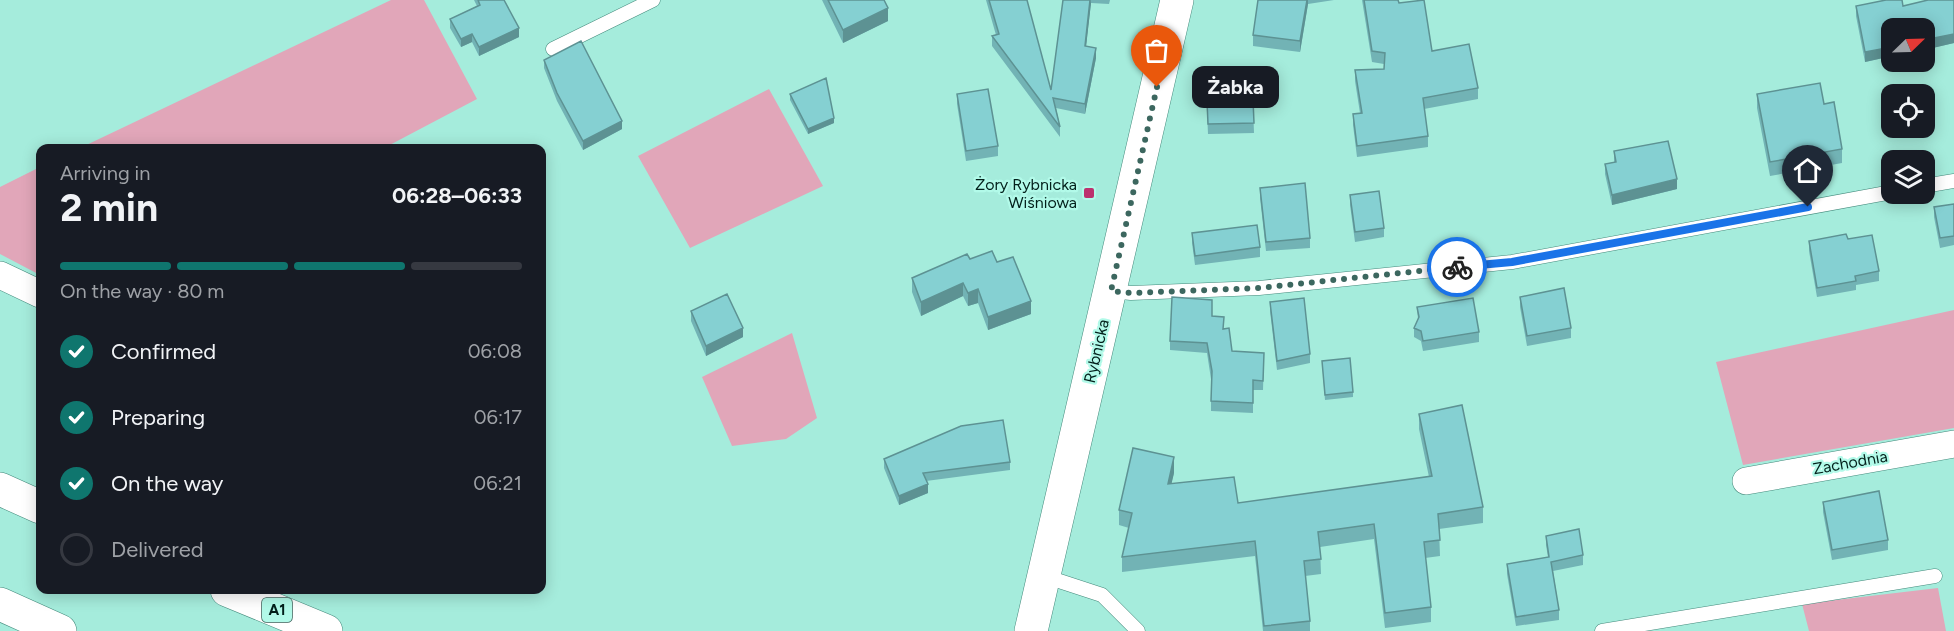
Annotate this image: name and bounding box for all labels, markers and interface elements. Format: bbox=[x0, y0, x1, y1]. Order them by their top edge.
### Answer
north arrow bbox=[1881, 18, 1935, 72]
map controls bbox=[1881, 18, 1935, 204]
pin bbox=[1131, 25, 1182, 87]
icon: bag bbox=[1140, 34, 1173, 67]
callout: Żabka bbox=[1193, 66, 1280, 108]
text: Żabka bbox=[1207, 75, 1264, 99]
button: locate bbox=[1881, 84, 1935, 138]
pin bbox=[1782, 145, 1833, 207]
button: layers bbox=[1881, 150, 1935, 204]
icon: home bbox=[1791, 154, 1824, 187]
text: Arriving in bbox=[60, 161, 150, 185]
place label: Żory Rybnicka Wiśniowa bbox=[975, 175, 1077, 212]
text: 06:28–06:33 bbox=[392, 182, 522, 209]
text: 2 min bbox=[60, 184, 158, 231]
marker: Żory Rybnicka Wiśniowa bbox=[1082, 186, 1096, 200]
courier bbox=[1427, 237, 1487, 297]
icon: bike bbox=[1441, 251, 1474, 284]
text: On the way · 80 m bbox=[60, 279, 224, 303]
street label: Rybnicka bbox=[1080, 317, 1113, 385]
icon: check bbox=[60, 335, 93, 368]
text: Confirmed bbox=[111, 338, 216, 365]
text: 06:08 bbox=[468, 339, 522, 363]
icon: check bbox=[60, 401, 93, 434]
text: Preparing bbox=[111, 404, 205, 431]
text: 06:17 bbox=[474, 405, 522, 429]
street label: Zachodnia bbox=[1811, 447, 1889, 478]
icon: check bbox=[60, 467, 93, 500]
text: On the way bbox=[111, 470, 223, 497]
text: 06:21 bbox=[473, 471, 522, 495]
text: Delivered bbox=[111, 536, 204, 563]
road number: A1 bbox=[262, 598, 292, 622]

